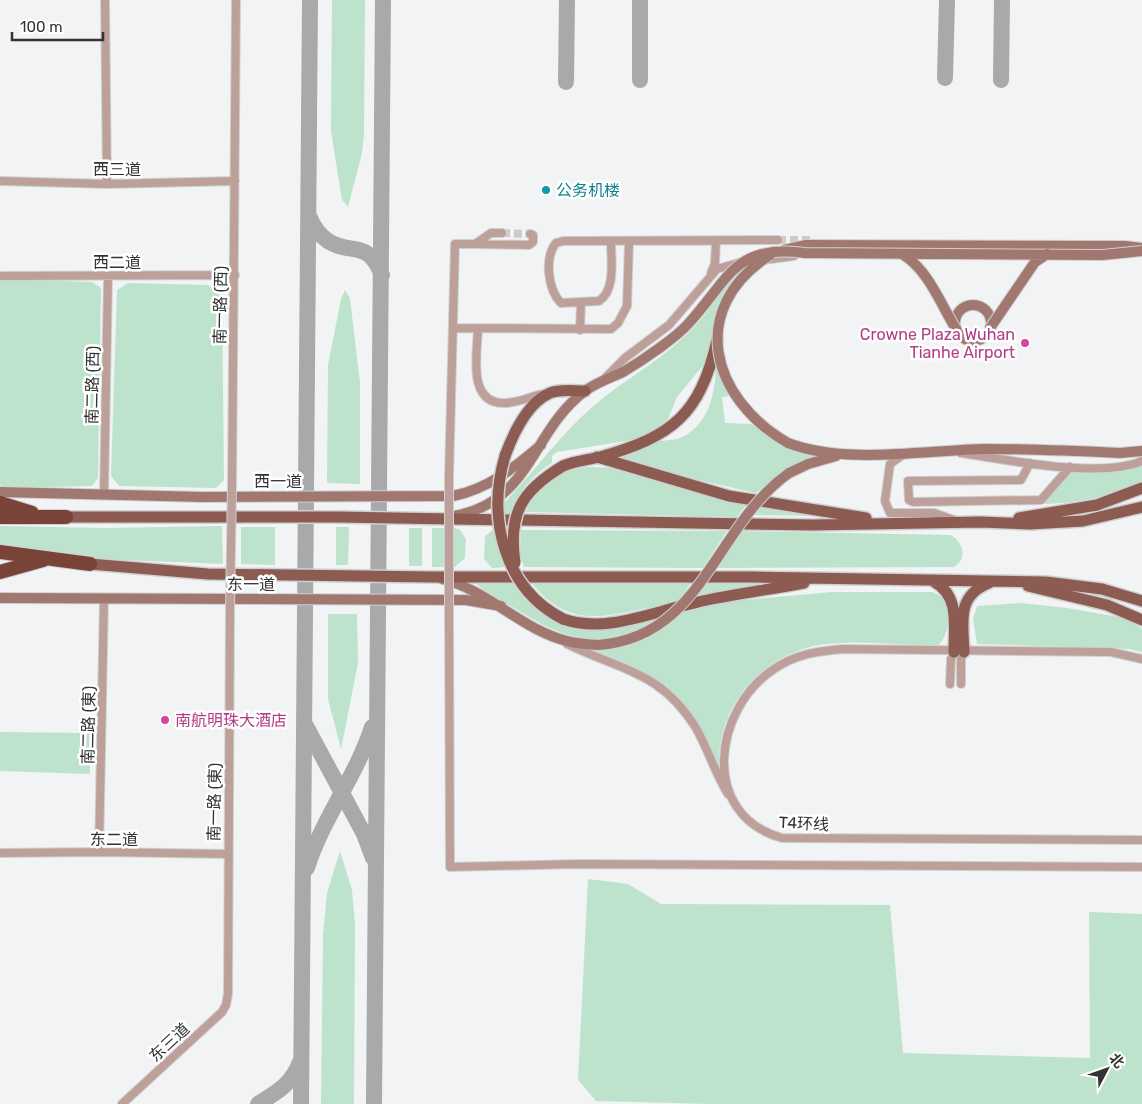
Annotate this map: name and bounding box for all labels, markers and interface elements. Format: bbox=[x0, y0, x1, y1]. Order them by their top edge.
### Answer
scale bar bbox=[12, 10, 104, 42]
text: 100 m bbox=[20, 18, 62, 36]
street label: 西三道 bbox=[93, 160, 141, 179]
place label: 公务机楼 bbox=[556, 181, 620, 200]
marker: 公务机楼 bbox=[540, 184, 552, 196]
street label: 西二道 bbox=[93, 253, 141, 272]
street label: 南一路 (西) bbox=[210, 265, 231, 345]
place label: Crowne Plaza Wuhan Tianhe Airport bbox=[860, 325, 1015, 362]
marker: Crowne Plaza Wuhan Tianhe Airport bbox=[1019, 337, 1031, 349]
street label: 南二路 (西) bbox=[82, 345, 103, 425]
street label: 西一道 bbox=[254, 472, 302, 491]
street label: 东一道 bbox=[227, 575, 275, 594]
street label: 南二路 (東) bbox=[78, 685, 99, 765]
place label: 南航明珠大酒店 bbox=[175, 711, 287, 730]
marker: 南航明珠大酒店 bbox=[159, 714, 171, 726]
street label: 南一路 (東) bbox=[204, 762, 225, 842]
street label: T4环线 bbox=[778, 813, 830, 834]
street label: 东二道 bbox=[90, 830, 138, 849]
street label: 东三道 bbox=[145, 1019, 193, 1066]
north arrow bbox=[1082, 1044, 1132, 1094]
text: 北 bbox=[1105, 1050, 1127, 1072]

